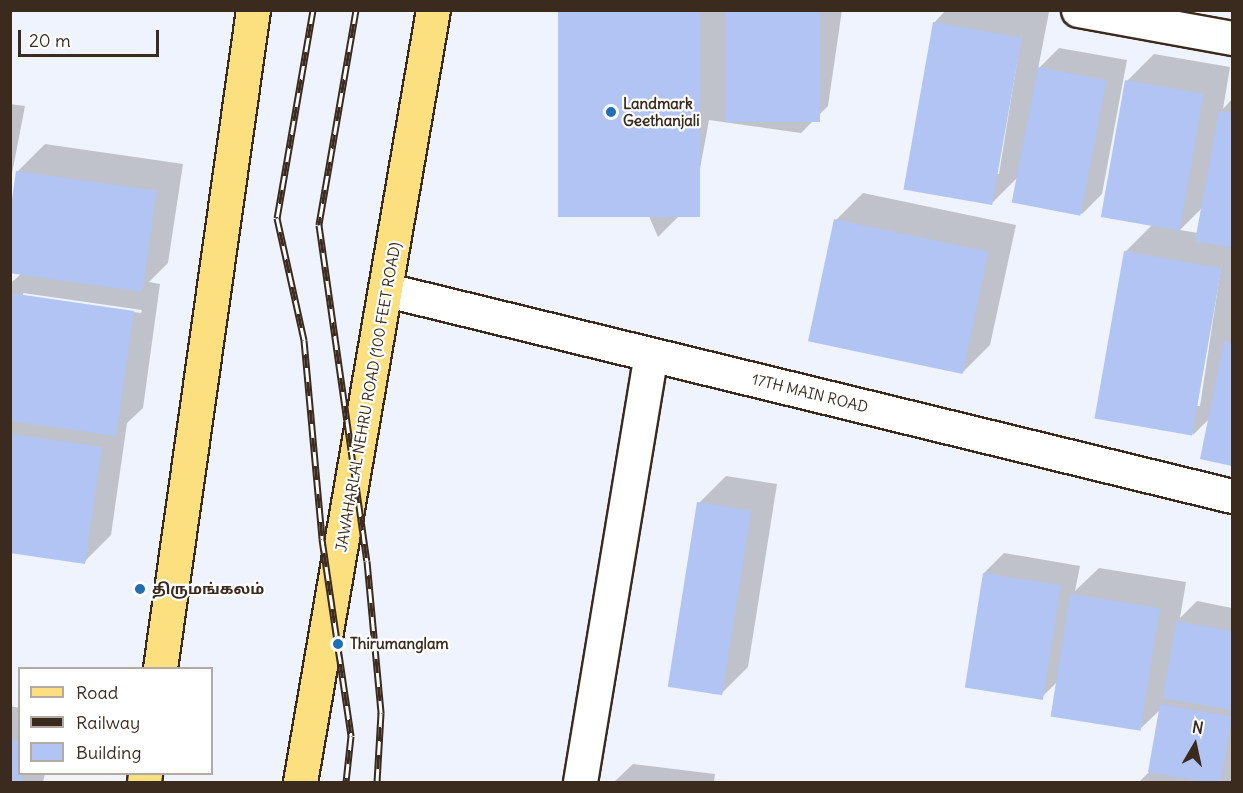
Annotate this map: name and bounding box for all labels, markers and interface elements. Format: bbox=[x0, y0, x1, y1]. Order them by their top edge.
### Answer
scale bar bbox=[21, 18, 162, 56]
text: 20 m bbox=[29, 29, 71, 52]
place label: Landmark Geethanjali bbox=[623, 94, 700, 129]
marker: Landmark Geethanjali bbox=[604, 105, 618, 119]
street label: JAWAHARLAL NEHRU ROAD (100 FEET ROAD) bbox=[332, 241, 404, 553]
street label: 17TH MAIN ROAD bbox=[750, 370, 870, 416]
place label: திருமங்கலம் bbox=[152, 580, 264, 598]
marker: திருமங்கலம் bbox=[133, 582, 147, 596]
place label: Thirumanglam bbox=[350, 635, 449, 653]
marker: Thirumanglam bbox=[331, 637, 345, 651]
legend bbox=[18, 667, 213, 775]
text: Road bbox=[76, 681, 118, 704]
text: Railway bbox=[76, 711, 140, 734]
north arrow bbox=[1165, 715, 1225, 775]
text: N bbox=[1191, 716, 1205, 738]
text: Building bbox=[76, 741, 141, 764]

